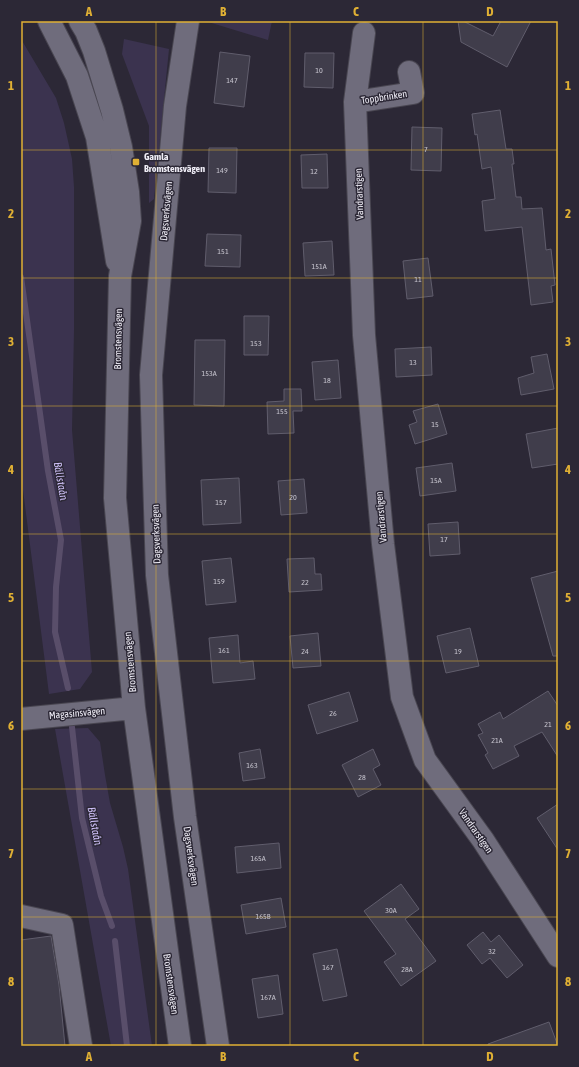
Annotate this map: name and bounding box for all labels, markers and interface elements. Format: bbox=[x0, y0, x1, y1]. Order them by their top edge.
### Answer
text: A bbox=[85, 4, 93, 19]
text: B bbox=[220, 4, 227, 19]
text: C bbox=[353, 4, 359, 19]
text: D bbox=[486, 4, 494, 19]
house number: 10 bbox=[315, 66, 323, 75]
house number: 147 bbox=[226, 76, 238, 85]
text: 1 bbox=[8, 78, 14, 93]
text: 1 bbox=[565, 78, 571, 93]
street label: Toppbrinken bbox=[360, 88, 408, 106]
house number: 7 bbox=[424, 145, 428, 154]
place label: Gamla Bromstensvägen bbox=[144, 151, 205, 174]
marker: Gamla Bromstensvägen bbox=[131, 157, 141, 167]
house number: 149 bbox=[216, 166, 228, 175]
house number: 12 bbox=[310, 167, 318, 176]
street label: Vandrarstigen bbox=[353, 168, 365, 220]
street label: Dagsverksvägen bbox=[158, 181, 174, 241]
text: 2 bbox=[8, 206, 14, 221]
text: 2 bbox=[565, 206, 571, 221]
house number: 151 bbox=[217, 247, 229, 256]
house number: 151A bbox=[311, 262, 327, 271]
house number: 11 bbox=[414, 275, 422, 284]
street label: Bromstensvägen bbox=[112, 308, 124, 370]
text: 3 bbox=[8, 334, 14, 349]
text: 3 bbox=[565, 334, 571, 349]
house number: 153 bbox=[250, 339, 262, 348]
house number: 13 bbox=[409, 358, 417, 367]
house number: 153A bbox=[201, 369, 217, 378]
house number: 18 bbox=[323, 376, 331, 385]
house number: 155 bbox=[276, 407, 288, 416]
house number: 15 bbox=[431, 420, 439, 429]
water label: Bällstaån bbox=[52, 461, 70, 502]
text: 4 bbox=[7, 462, 14, 477]
text: 4 bbox=[564, 462, 571, 477]
house number: 15A bbox=[430, 476, 442, 485]
street label: Vandrarstigen bbox=[373, 491, 389, 543]
house number: 20 bbox=[289, 493, 297, 502]
house number: 157 bbox=[215, 498, 227, 507]
street label: Dagsverksvägen bbox=[149, 504, 163, 564]
house number: 17 bbox=[440, 535, 448, 544]
house number: 159 bbox=[213, 577, 225, 586]
house number: 22 bbox=[301, 578, 309, 587]
text: 5 bbox=[8, 590, 14, 605]
text: 5 bbox=[565, 590, 571, 605]
street label: Bromstensvägen bbox=[122, 631, 138, 693]
house number: 161 bbox=[218, 646, 230, 655]
house number: 24 bbox=[301, 647, 309, 656]
house number: 19 bbox=[454, 647, 462, 656]
street label: Magasinsvägen bbox=[48, 705, 106, 721]
house number: 26 bbox=[329, 709, 337, 718]
text: 6 bbox=[8, 718, 14, 733]
text: 6 bbox=[565, 718, 571, 733]
house number: 21 bbox=[544, 720, 552, 729]
house number: 21A bbox=[491, 736, 503, 745]
house number: 163 bbox=[246, 761, 258, 770]
house number: 28 bbox=[358, 773, 366, 782]
water label: Bällstaån bbox=[85, 806, 105, 847]
street label: Vandrarstigen bbox=[457, 807, 495, 855]
street label: Dagsverksvägen bbox=[181, 826, 201, 886]
text: 7 bbox=[8, 846, 14, 861]
text: 7 bbox=[565, 846, 571, 861]
house number: 165A bbox=[250, 854, 266, 863]
house number: 30A bbox=[385, 906, 397, 915]
house number: 165B bbox=[255, 912, 271, 921]
house number: 32 bbox=[488, 947, 496, 956]
street label: Bromstensvägen bbox=[161, 953, 181, 1015]
house number: 167 bbox=[322, 963, 334, 972]
house number: 28A bbox=[401, 965, 413, 974]
text: 8 bbox=[8, 974, 14, 989]
text: 8 bbox=[565, 974, 571, 989]
house number: 167A bbox=[260, 993, 276, 1002]
text: A bbox=[85, 1049, 93, 1064]
text: B bbox=[220, 1049, 227, 1064]
text: C bbox=[353, 1049, 359, 1064]
text: D bbox=[486, 1049, 494, 1064]

